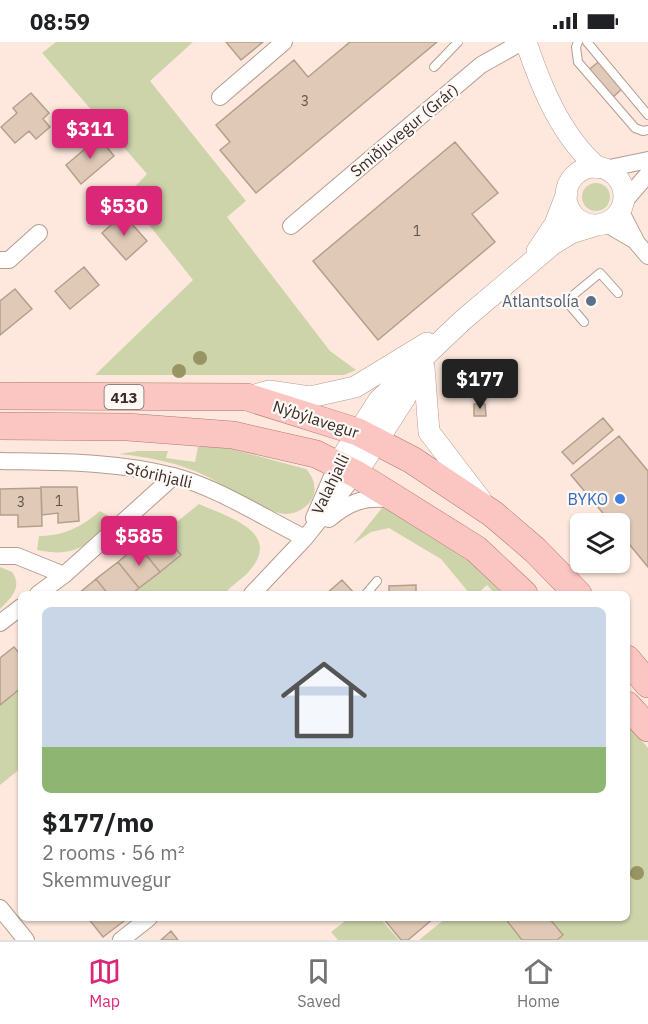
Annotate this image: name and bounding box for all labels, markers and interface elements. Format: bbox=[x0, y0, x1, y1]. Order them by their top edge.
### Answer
text: 08:59 bbox=[30, 7, 90, 36]
street label: Smiðjuvegur (Grár) bbox=[346, 79, 462, 181]
house number: 3 bbox=[301, 92, 309, 110]
pin: $311 bbox=[54, 109, 126, 160]
text: $311 bbox=[66, 115, 114, 142]
pin: $530 bbox=[88, 186, 160, 237]
text: $530 bbox=[100, 192, 148, 219]
house number: 1 bbox=[413, 222, 421, 240]
place label: Atlantsolía bbox=[502, 291, 579, 311]
marker: Atlantsolía bbox=[584, 294, 598, 308]
pin: $177 bbox=[444, 359, 516, 410]
text: $177 bbox=[456, 365, 504, 392]
road number: 413 bbox=[104, 385, 144, 409]
street label: Nýbýlavegur bbox=[271, 396, 362, 442]
street label: Valahjalli bbox=[307, 450, 353, 518]
street label: Stórihjalli bbox=[124, 458, 194, 492]
place label: BYKO bbox=[567, 489, 608, 509]
house number: 1 bbox=[55, 492, 63, 510]
marker: BYKO bbox=[613, 492, 627, 506]
house number: 3 bbox=[17, 493, 25, 511]
map controls bbox=[570, 513, 630, 573]
button: layers bbox=[570, 513, 630, 573]
pin: $585 bbox=[103, 516, 175, 567]
text: $585 bbox=[115, 522, 163, 549]
icon: home bbox=[270, 646, 378, 754]
text: $177/mo bbox=[42, 805, 154, 839]
text: 2 rooms · 56 m² bbox=[42, 839, 185, 866]
text: Skemmuvegur bbox=[42, 866, 171, 893]
tab: Map bbox=[88, 955, 121, 1011]
tab: Saved bbox=[297, 955, 341, 1011]
tab: Home bbox=[517, 955, 560, 1011]

